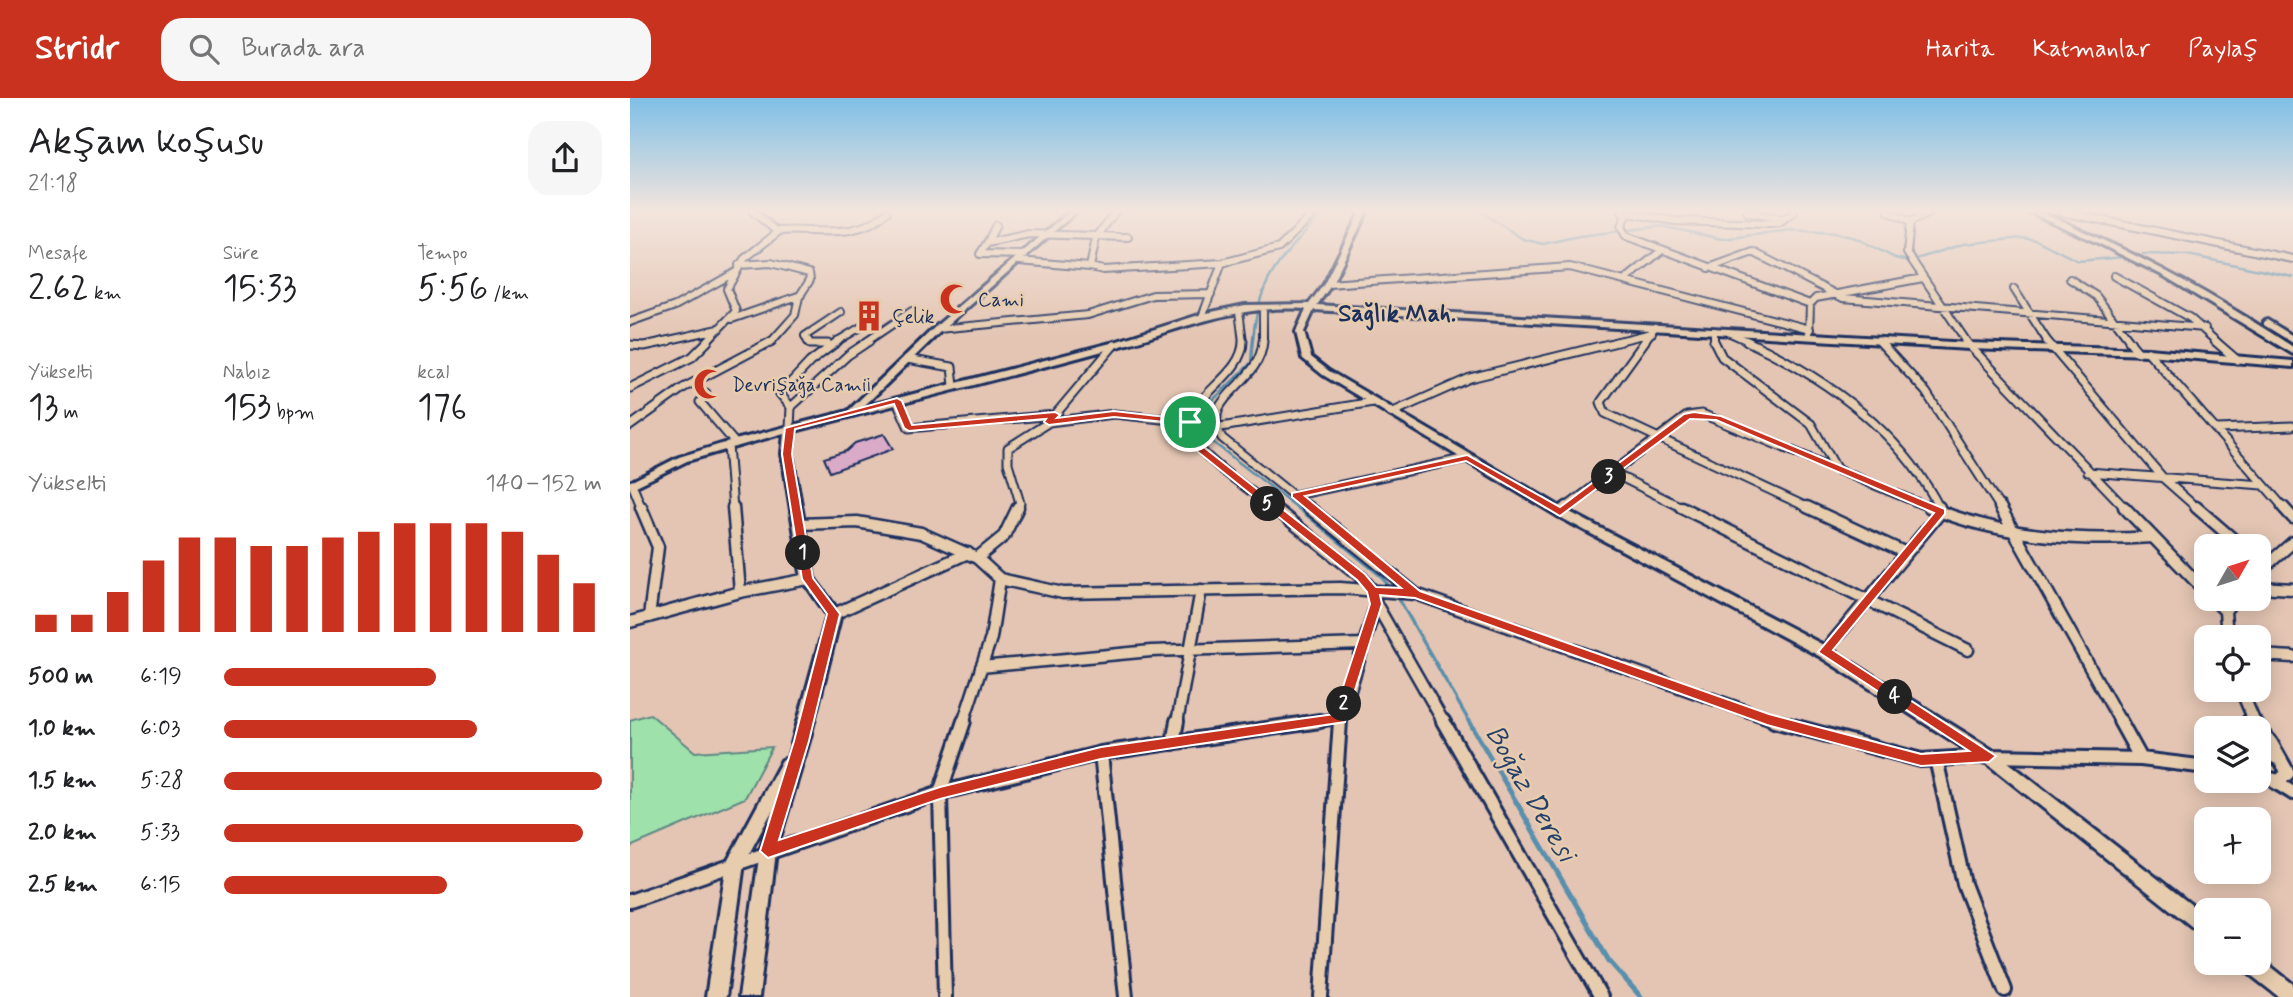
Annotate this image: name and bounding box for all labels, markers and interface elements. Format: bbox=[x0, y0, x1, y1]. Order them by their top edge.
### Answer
search box bbox=[161, 18, 651, 81]
text: Stridr bbox=[35, 27, 119, 71]
icon: search bbox=[185, 30, 223, 68]
text: Burada ara bbox=[241, 32, 365, 66]
text: Harita bbox=[1926, 34, 1994, 65]
text: Katmanlar bbox=[2032, 34, 2150, 65]
text: Paylaş bbox=[2188, 34, 2258, 65]
text: Akşam koşusu bbox=[28, 118, 264, 167]
button: share bbox=[528, 121, 602, 195]
text: 21:18 bbox=[28, 169, 78, 199]
text: Mesafe bbox=[28, 241, 88, 266]
text: Süre bbox=[223, 241, 259, 266]
text: Tempo bbox=[417, 241, 468, 266]
text: 2.62 bbox=[28, 266, 89, 312]
text: 15:33 bbox=[223, 266, 297, 312]
text: 5:56 bbox=[417, 266, 488, 312]
text: km bbox=[89, 281, 122, 306]
text: /km bbox=[488, 281, 529, 306]
mosque icon: Cami bbox=[938, 282, 972, 316]
place label: Cami bbox=[978, 288, 1024, 313]
building icon: Çelik bbox=[852, 299, 886, 333]
district label: Sağlık Mah. bbox=[1338, 299, 1456, 331]
place label: Çelik bbox=[892, 305, 935, 330]
text: Yükselti bbox=[28, 360, 92, 385]
text: Nabız bbox=[223, 360, 271, 385]
text: kcal bbox=[417, 360, 449, 385]
mosque icon: Devrişağa Camii bbox=[692, 367, 726, 401]
place label: Devrişağa Camii bbox=[732, 373, 872, 399]
text: 13 bbox=[28, 385, 58, 431]
text: 153 bbox=[223, 385, 271, 431]
text: 176 bbox=[417, 385, 467, 431]
pin bbox=[1160, 392, 1220, 452]
text: m bbox=[58, 400, 79, 425]
text: bpm bbox=[271, 400, 315, 425]
icon: arrive bbox=[1171, 403, 1209, 441]
pin: 3 bbox=[1592, 460, 1626, 494]
text: 3 bbox=[1604, 464, 1613, 489]
text: Yükselti bbox=[28, 469, 106, 499]
text: 140–152 m bbox=[485, 469, 602, 499]
pin: 5 bbox=[1250, 486, 1286, 522]
text: 5 bbox=[1262, 491, 1273, 516]
north arrow bbox=[2194, 534, 2272, 611]
map controls bbox=[2194, 534, 2271, 975]
pin: 1 bbox=[786, 536, 820, 570]
text: 1 bbox=[798, 540, 807, 565]
button: locate bbox=[2194, 625, 2271, 702]
text: 500 m bbox=[28, 662, 93, 692]
text: 6:19 bbox=[140, 662, 182, 692]
pin: 4 bbox=[1878, 680, 1912, 714]
text: 4 bbox=[1889, 684, 1900, 709]
pin: 2 bbox=[1326, 686, 1362, 722]
text: 2 bbox=[1339, 691, 1348, 716]
text: 1.0 km bbox=[28, 714, 96, 744]
text: 6:03 bbox=[140, 714, 181, 744]
button: layers bbox=[2194, 716, 2271, 793]
water label: Boğaz Deresi bbox=[1476, 719, 1585, 872]
text: 1.5 km bbox=[28, 766, 97, 796]
text: 5:28 bbox=[140, 766, 184, 796]
button: + bbox=[2194, 807, 2271, 884]
text: 2.0 km bbox=[28, 818, 97, 848]
text: 5:33 bbox=[140, 818, 180, 848]
text: 2.5 km bbox=[28, 870, 98, 900]
text: 6:15 bbox=[140, 870, 180, 900]
button: − bbox=[2194, 898, 2271, 975]

